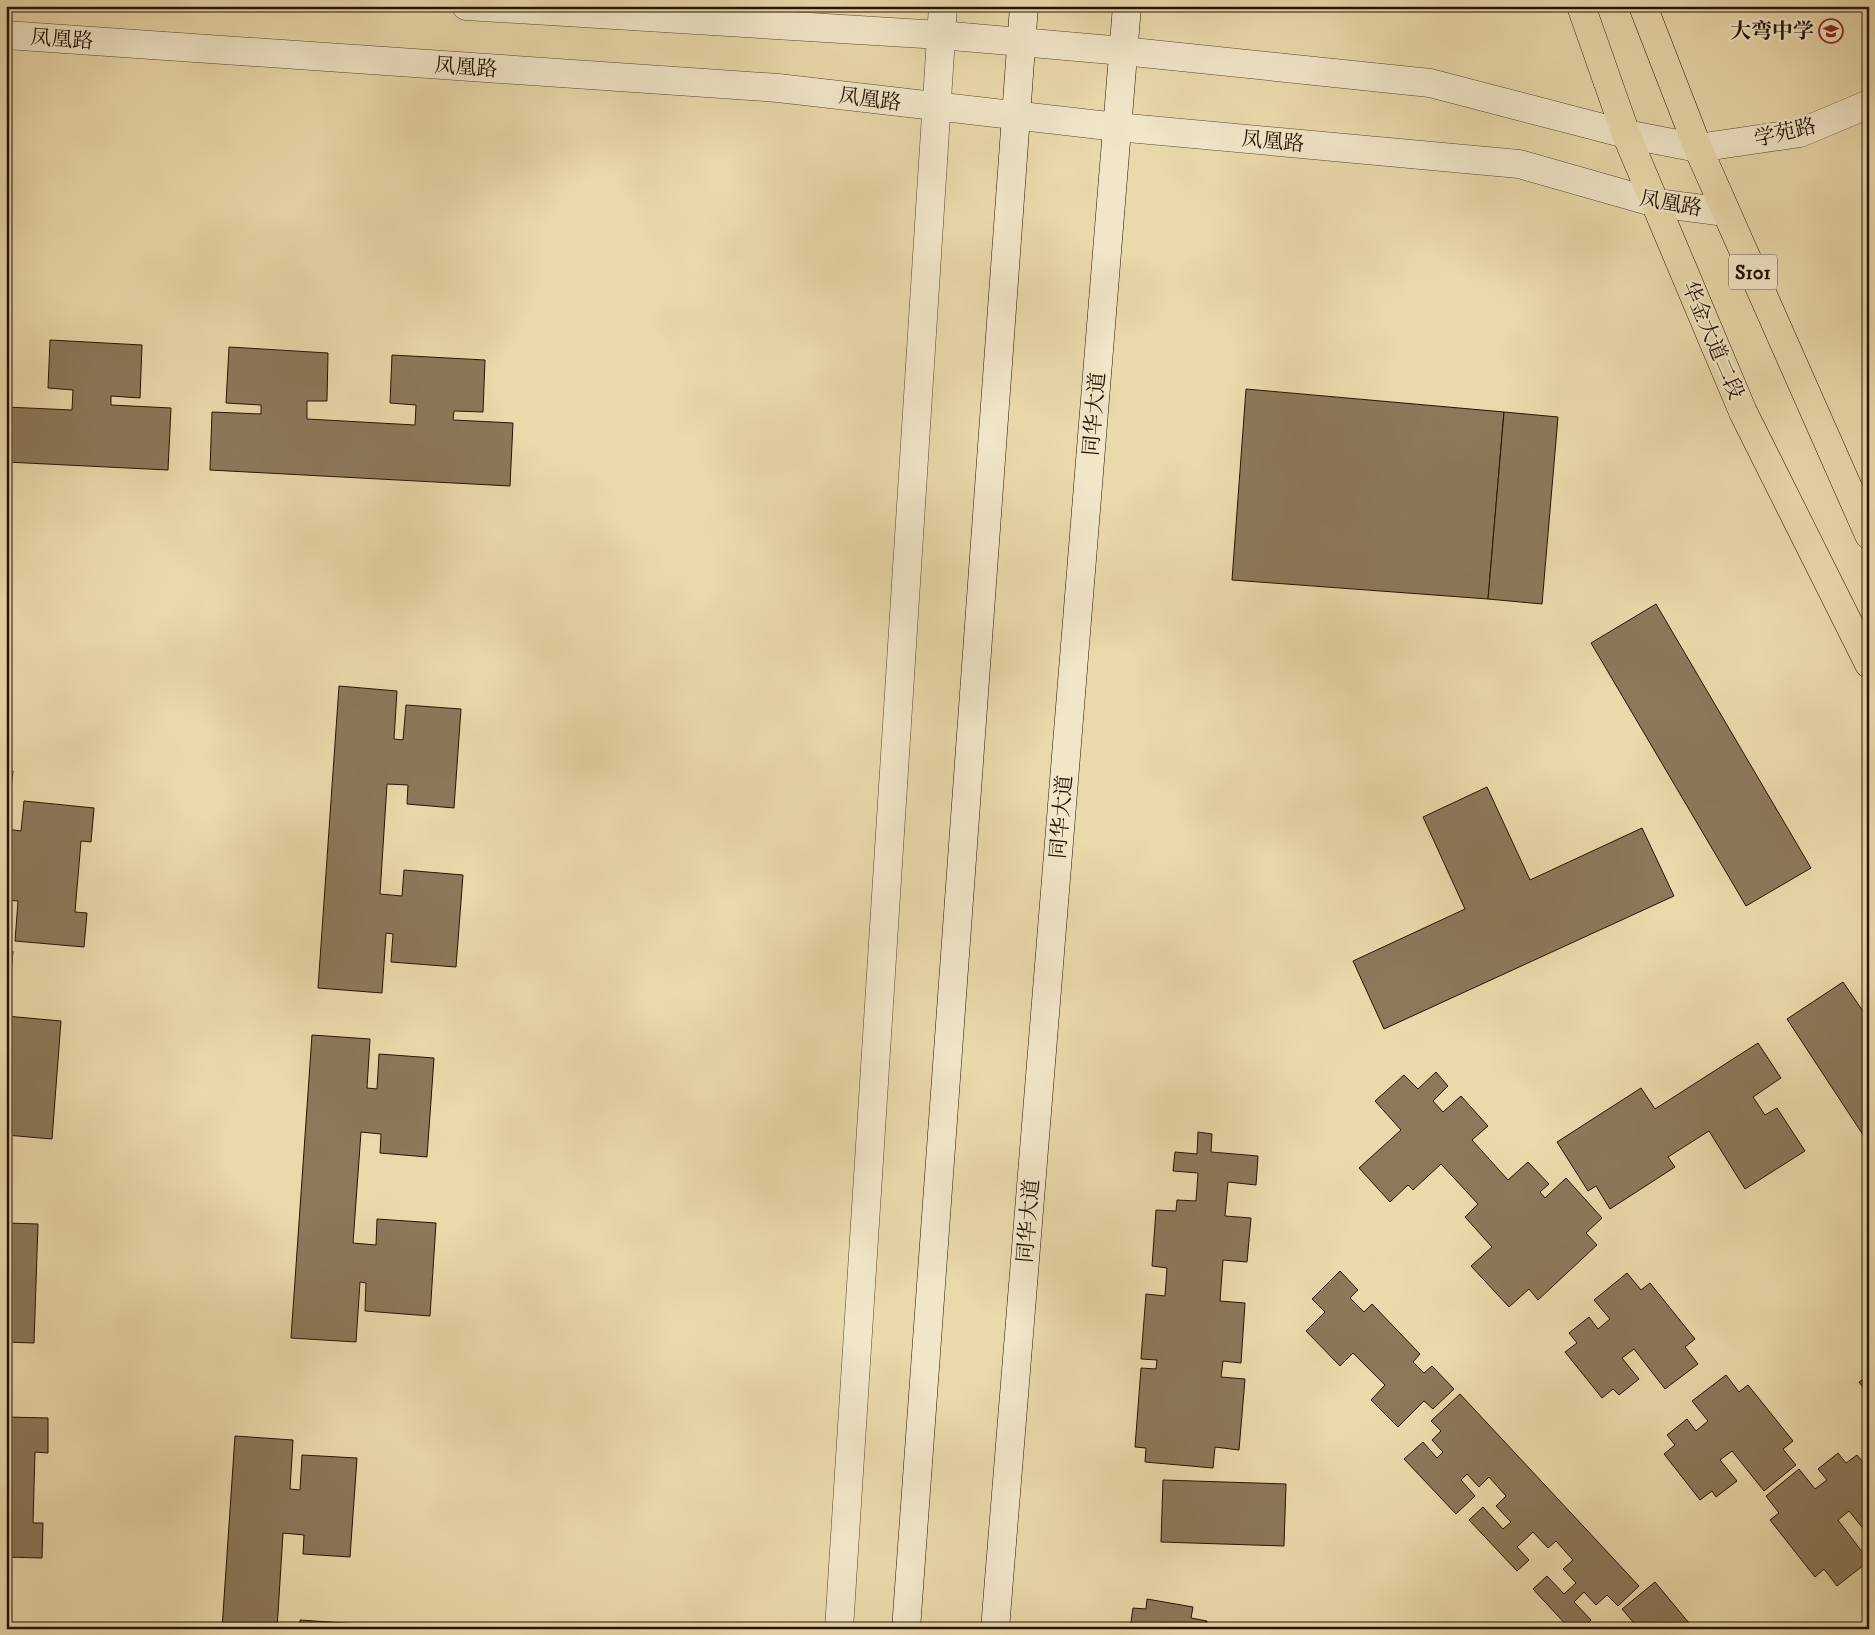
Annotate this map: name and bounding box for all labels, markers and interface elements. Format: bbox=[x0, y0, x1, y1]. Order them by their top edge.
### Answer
school or university icon: 大弯中学 bbox=[1818, 18, 1844, 44]
place label: 大弯中学 bbox=[1730, 19, 1814, 45]
street label: 凤凰路 bbox=[30, 25, 94, 55]
street label: 凤凰路 bbox=[434, 53, 498, 83]
street label: 凤凰路 bbox=[837, 83, 903, 117]
street label: 学苑路 bbox=[1752, 113, 1819, 153]
street label: 凤凰路 bbox=[1240, 126, 1305, 158]
street label: 凤凰路 bbox=[1638, 186, 1704, 222]
road number: S101 bbox=[1729, 254, 1777, 290]
street label: 华金大道二段 bbox=[1675, 277, 1749, 403]
street label: 同华大道 bbox=[1078, 371, 1112, 457]
street label: 同华大道 bbox=[1045, 774, 1079, 860]
street label: 同华大道 bbox=[1012, 1178, 1046, 1264]

